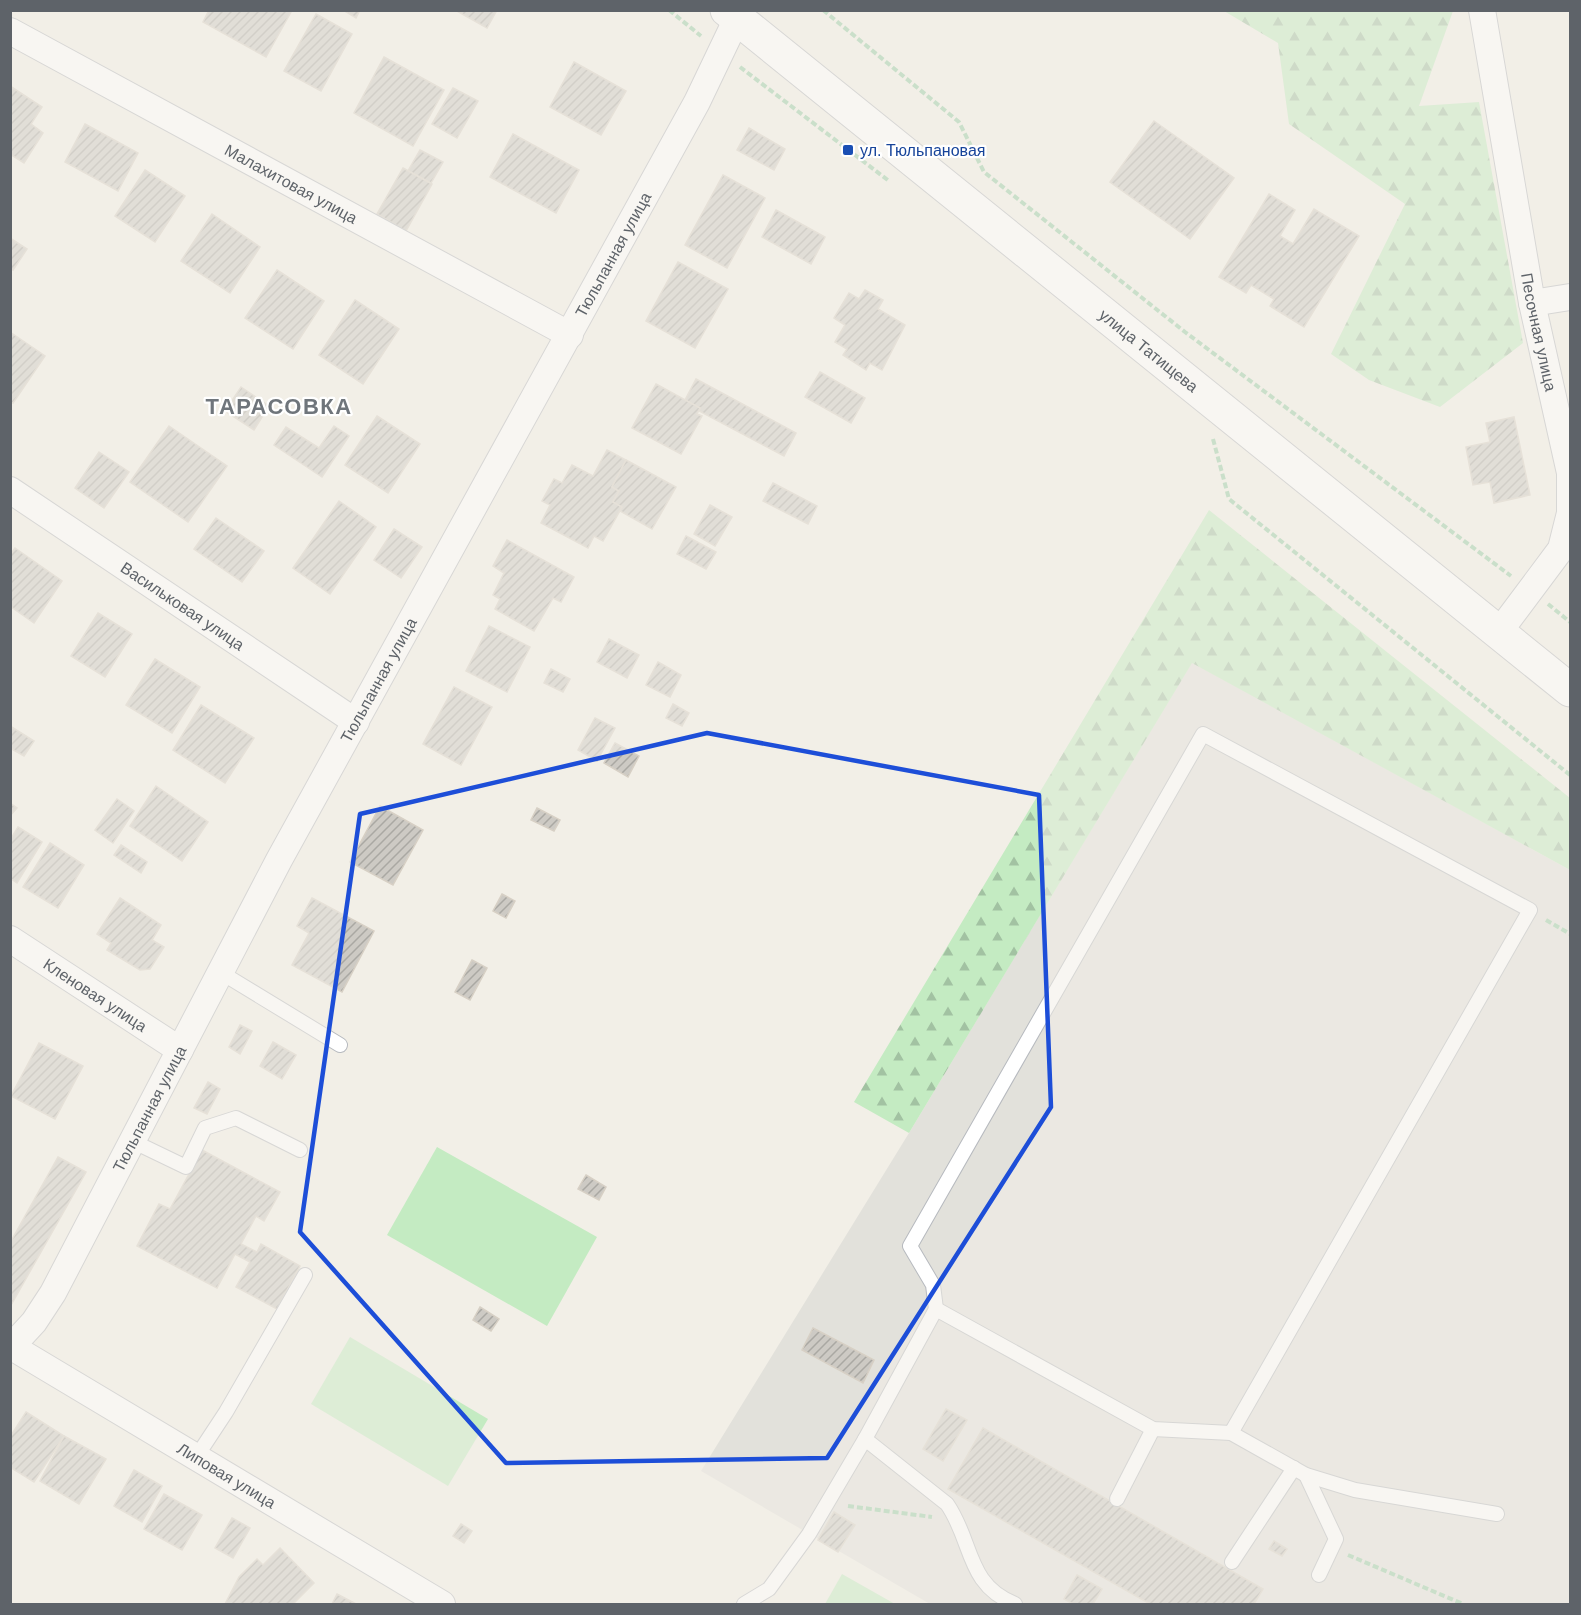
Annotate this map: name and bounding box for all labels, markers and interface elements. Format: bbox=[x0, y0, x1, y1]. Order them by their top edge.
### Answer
street label: Малахитовая улица bbox=[222, 141, 360, 227]
place label: ул. Тюльпановая bbox=[860, 142, 985, 159]
marker: ул. Тюльпановая bbox=[841, 143, 855, 157]
street label: Тюльпанная улица bbox=[572, 189, 654, 320]
street label: Песочная улица bbox=[1519, 272, 1560, 393]
street label: улица Татищева bbox=[1096, 306, 1202, 395]
district label: ТАРАСОВКА bbox=[205, 394, 353, 419]
street label: Васильковая улица bbox=[118, 558, 248, 653]
street label: Тюльпанная улица bbox=[337, 615, 419, 745]
street label: Кленовая улица bbox=[41, 955, 150, 1035]
street label: Тюльпанная улица bbox=[109, 1043, 189, 1175]
street label: Липовая улица bbox=[174, 1439, 279, 1511]

